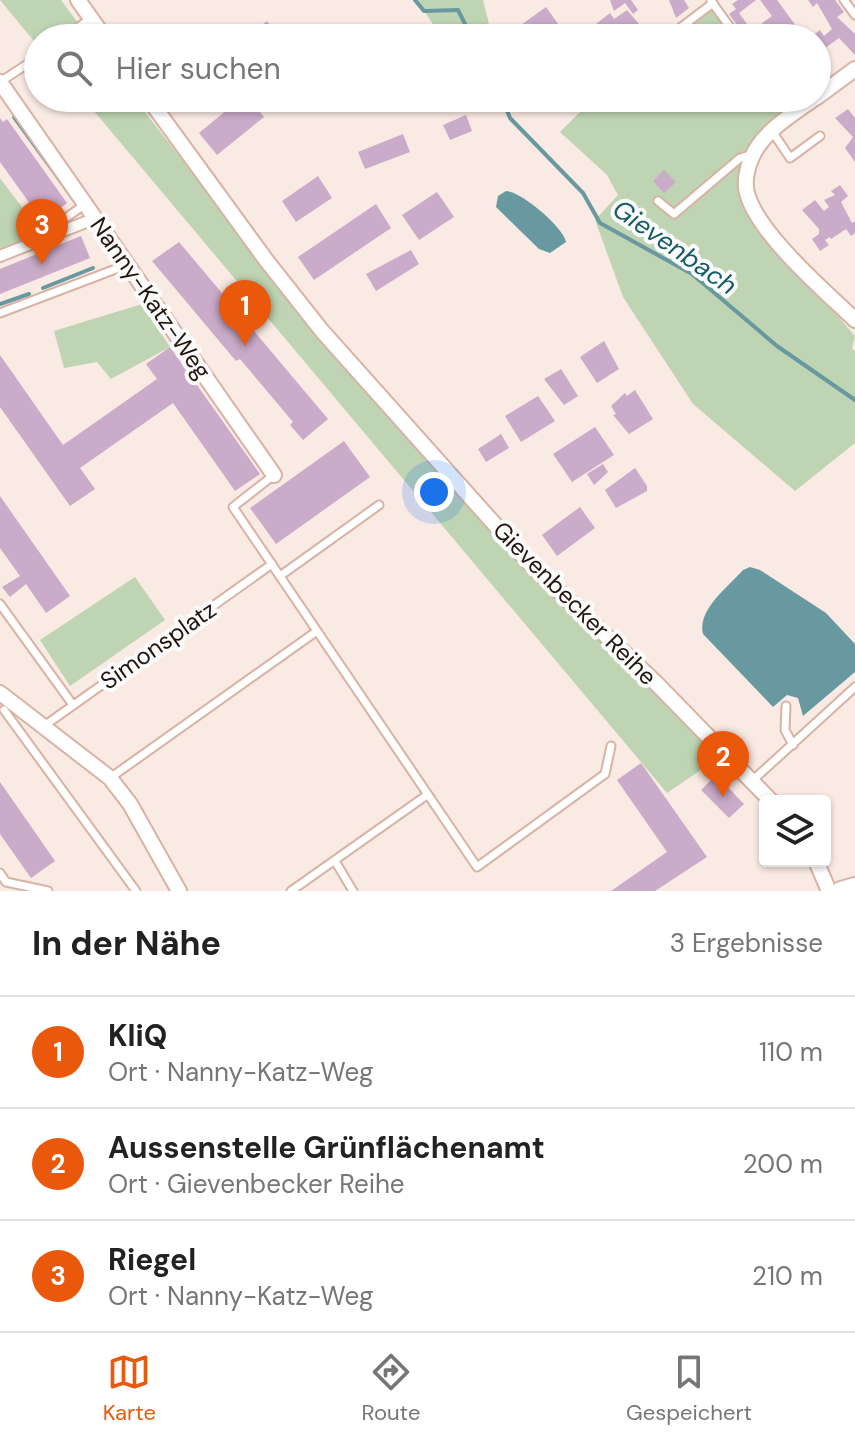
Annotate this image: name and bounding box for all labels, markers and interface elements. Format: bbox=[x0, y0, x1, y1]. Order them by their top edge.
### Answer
search box bbox=[24, 24, 831, 112]
icon: search bbox=[52, 46, 96, 90]
text: Hier suchen bbox=[116, 49, 281, 88]
water label: Gievenbach bbox=[606, 192, 744, 302]
pin: 3 bbox=[16, 199, 68, 265]
street label: Nanny-Katz-Weg bbox=[84, 211, 218, 385]
pin: 1 bbox=[219, 280, 271, 346]
your location bbox=[414, 472, 454, 512]
street label: Gievenbecker Reihe bbox=[486, 514, 664, 692]
street label: Simonsplatz bbox=[94, 594, 222, 696]
pin: 2 bbox=[697, 731, 749, 797]
map controls bbox=[759, 795, 831, 867]
button: layers bbox=[759, 795, 831, 867]
text: In der Nähe bbox=[32, 921, 221, 966]
text: 3 Ergebnisse bbox=[670, 926, 823, 960]
text: KliQ bbox=[108, 1016, 167, 1055]
text: 1 bbox=[53, 1035, 63, 1069]
text: 110 m bbox=[759, 1035, 823, 1069]
text: Ort · Nanny-Katz-Weg bbox=[108, 1055, 374, 1089]
text: Aussenstelle Grünflächenamt bbox=[108, 1128, 545, 1167]
text: 2 bbox=[50, 1147, 66, 1181]
text: 200 m bbox=[743, 1147, 823, 1181]
text: Ort · Gievenbecker Reihe bbox=[108, 1167, 405, 1201]
text: Riegel bbox=[108, 1240, 196, 1279]
text: 3 bbox=[50, 1259, 66, 1293]
text: 210 m bbox=[752, 1259, 823, 1293]
text: Ort · Nanny-Katz-Weg bbox=[108, 1279, 374, 1313]
tab: Karte bbox=[103, 1350, 156, 1427]
tab: Route bbox=[362, 1350, 420, 1427]
tab: Gespeichert bbox=[626, 1350, 752, 1427]

